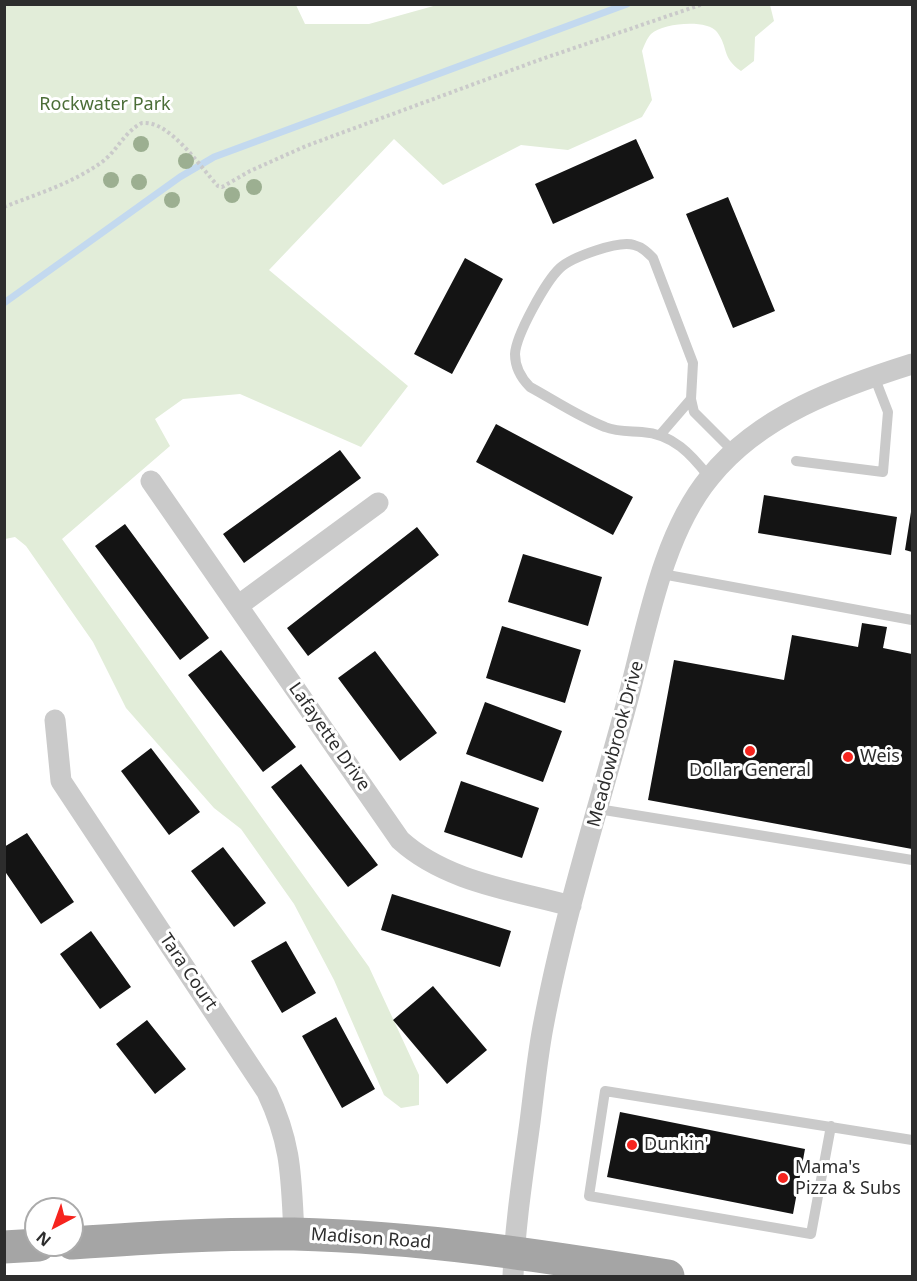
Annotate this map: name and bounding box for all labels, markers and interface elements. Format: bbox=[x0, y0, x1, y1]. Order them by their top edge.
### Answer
park label: Rockwater Park bbox=[39, 94, 171, 116]
street label: Meadowbrook Drive bbox=[583, 659, 649, 829]
street label: Lafayette Drive bbox=[284, 679, 374, 795]
marker: Dollar General bbox=[743, 744, 757, 758]
place label: Weis bbox=[860, 746, 900, 768]
marker: Weis bbox=[841, 750, 855, 764]
place label: Dollar General bbox=[689, 760, 811, 782]
street label: Tara Court bbox=[154, 930, 222, 1014]
place label: Dunkin' bbox=[644, 1134, 709, 1156]
marker: Dunkin' bbox=[625, 1138, 639, 1152]
place label: Mama's Pizza & Subs bbox=[795, 1157, 901, 1200]
marker: Mama's Pizza & Subs bbox=[776, 1171, 790, 1185]
north arrow bbox=[24, 1197, 84, 1257]
street label: Madison Road bbox=[310, 1224, 432, 1254]
text: N bbox=[31, 1227, 56, 1252]

